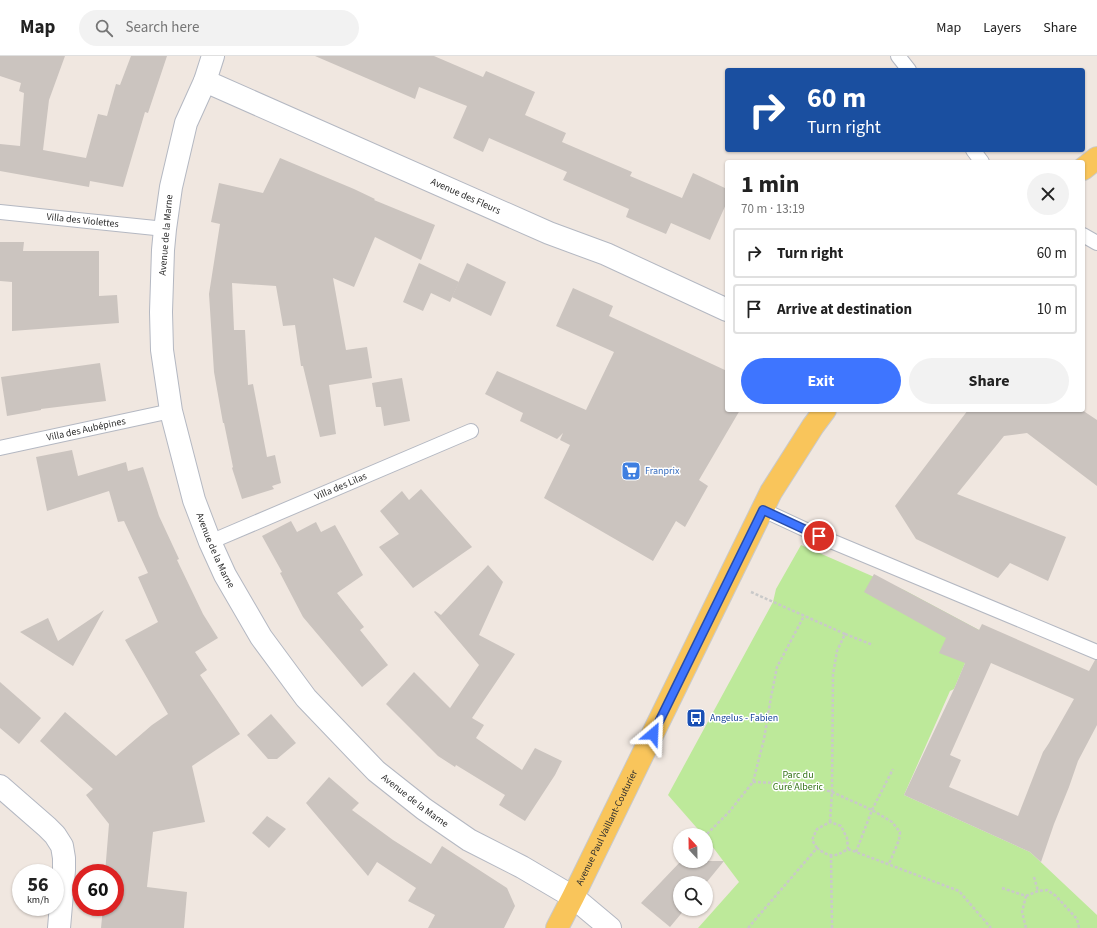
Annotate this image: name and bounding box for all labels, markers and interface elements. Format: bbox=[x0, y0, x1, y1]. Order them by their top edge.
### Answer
search box bbox=[79, 10, 359, 46]
text: Map bbox=[20, 14, 55, 41]
icon: search bbox=[93, 17, 115, 39]
text: Search here bbox=[125, 17, 199, 38]
text: Map bbox=[936, 18, 961, 38]
text: Layers bbox=[983, 18, 1021, 38]
text: Share bbox=[1043, 18, 1077, 38]
text: 60 m bbox=[807, 78, 866, 118]
icon: right bbox=[741, 84, 793, 136]
text: Turn right bbox=[807, 115, 881, 140]
text: 1 min bbox=[741, 167, 799, 202]
button: close bbox=[1027, 173, 1069, 215]
street label: Avenue des Fleurs bbox=[428, 175, 503, 218]
street label: Avenue de la Marne bbox=[155, 194, 177, 276]
text: 70 m · 13:19 bbox=[741, 200, 805, 218]
street label: Villa des Violettes bbox=[46, 210, 119, 231]
icon: right bbox=[743, 242, 765, 264]
text: Turn right bbox=[777, 243, 843, 264]
text: 60 m bbox=[1037, 243, 1067, 264]
icon: arrive bbox=[743, 298, 765, 320]
text: Arrive at destination bbox=[777, 299, 912, 320]
text: 10 m bbox=[1037, 299, 1067, 320]
button: Exit bbox=[741, 358, 901, 404]
button: Share bbox=[909, 358, 1069, 404]
street label: Villa des Aubépines bbox=[45, 414, 127, 445]
supermarket icon: Franprix bbox=[620, 460, 642, 482]
place label: Franprix bbox=[645, 464, 680, 478]
street label: Villa des Lilas bbox=[312, 469, 369, 504]
street label: Avenue de la Marne bbox=[192, 511, 238, 591]
pin bbox=[802, 519, 836, 553]
icon: arrive bbox=[808, 525, 830, 547]
bus stop icon: Angelus - Fabien bbox=[685, 707, 707, 729]
place label: Angelus - Fabien bbox=[710, 711, 778, 725]
position arrow bbox=[632, 713, 674, 755]
street label: Avenue Paul Vaillant-Couturier bbox=[573, 767, 641, 888]
park label: Parc du Curé Alberic bbox=[773, 768, 824, 794]
street label: Avenue de la Marne bbox=[378, 771, 451, 831]
north arrow bbox=[673, 828, 713, 868]
map controls bbox=[673, 828, 713, 916]
speed limit sign: 60 bbox=[72, 864, 124, 916]
text: 56 bbox=[27, 871, 49, 899]
button: search bbox=[673, 876, 713, 916]
text: km/h bbox=[27, 893, 49, 907]

